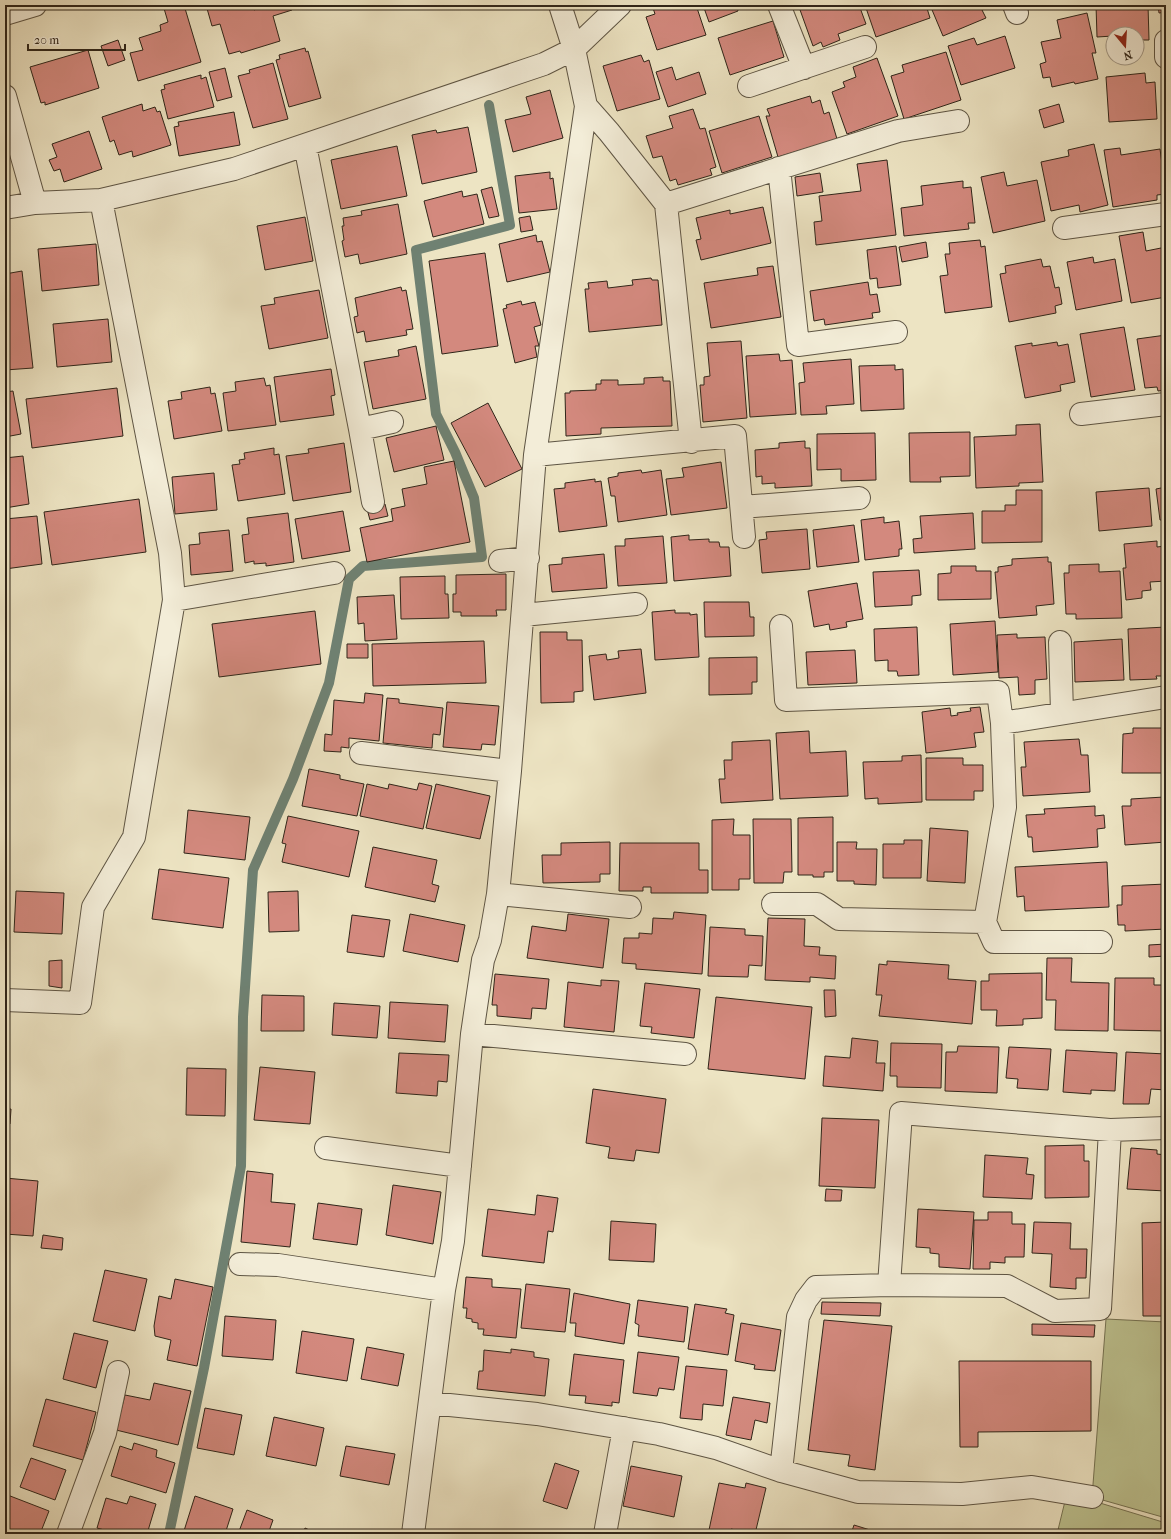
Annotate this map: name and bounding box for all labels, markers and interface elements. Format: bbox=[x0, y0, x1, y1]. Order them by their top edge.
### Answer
scale bar bbox=[28, 26, 125, 52]
north arrow bbox=[1105, 26, 1145, 66]
text: 20 m bbox=[34, 33, 59, 47]
text: N bbox=[1121, 48, 1134, 63]

